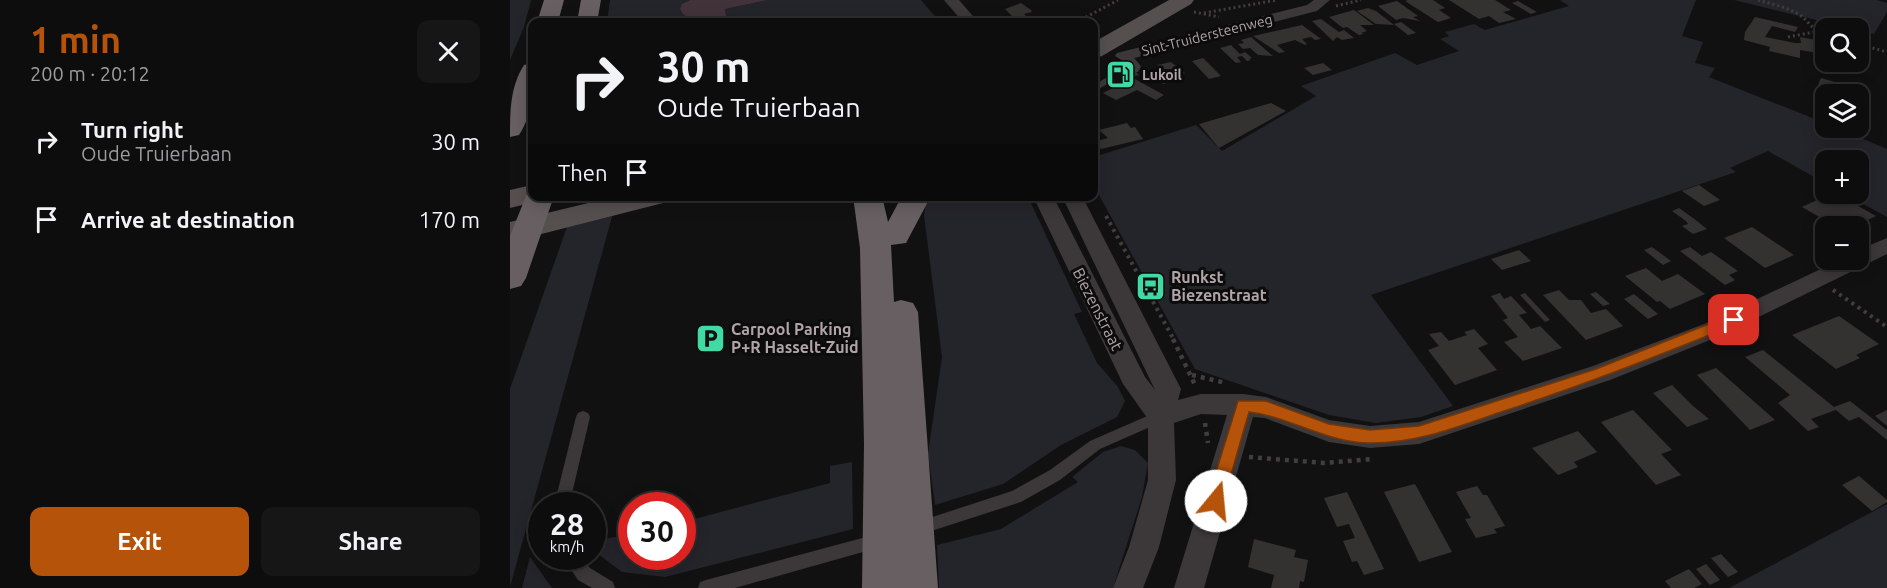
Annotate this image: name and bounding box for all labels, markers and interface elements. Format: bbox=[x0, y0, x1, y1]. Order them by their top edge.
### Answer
street label: Sint-Truidersteenweg bbox=[1140, 11, 1274, 59]
map controls bbox=[1815, 18, 1869, 270]
button: search bbox=[1815, 18, 1869, 72]
text: 1 min bbox=[30, 19, 121, 60]
button: close bbox=[417, 20, 480, 83]
icon: right bbox=[558, 42, 636, 120]
text: 30 m bbox=[657, 43, 751, 90]
fuel station icon: Lukoil bbox=[1105, 59, 1137, 91]
text: 200 m · 20:12 bbox=[30, 62, 150, 85]
place label: Lukoil bbox=[1142, 67, 1182, 83]
button: layers bbox=[1815, 84, 1869, 138]
text: Oude Truierbaan bbox=[657, 92, 861, 122]
text: Turn right bbox=[81, 117, 183, 142]
icon: right bbox=[30, 125, 63, 158]
text: 30 m bbox=[431, 129, 480, 154]
text: Oude Truierbaan bbox=[81, 142, 232, 165]
button: + bbox=[1815, 150, 1869, 204]
icon: arrive bbox=[620, 156, 653, 189]
text: Then bbox=[558, 160, 608, 185]
icon: arrive bbox=[30, 203, 63, 236]
text: Arrive at destination bbox=[81, 207, 295, 232]
text: 170 m bbox=[419, 207, 480, 232]
button: − bbox=[1815, 216, 1869, 270]
street label: Biezenstraat bbox=[1070, 265, 1127, 354]
place label: Runkst Biezenstraat bbox=[1171, 268, 1267, 304]
bus stop icon: Runkst Biezenstraat bbox=[1134, 270, 1166, 302]
pin bbox=[1708, 294, 1759, 345]
icon: arrive bbox=[1717, 303, 1750, 336]
place label: Carpool Parking P+R Hasselt-Zuid bbox=[731, 320, 859, 356]
parking icon: Carpool Parking P+R Hasselt-Zuid bbox=[694, 322, 726, 354]
position arrow bbox=[1184, 469, 1248, 533]
speed limit sign: 30 bbox=[618, 492, 696, 570]
button: Exit bbox=[30, 507, 249, 576]
button: Share bbox=[261, 507, 480, 576]
text: 28 bbox=[550, 507, 584, 541]
text: km/h bbox=[550, 538, 584, 555]

